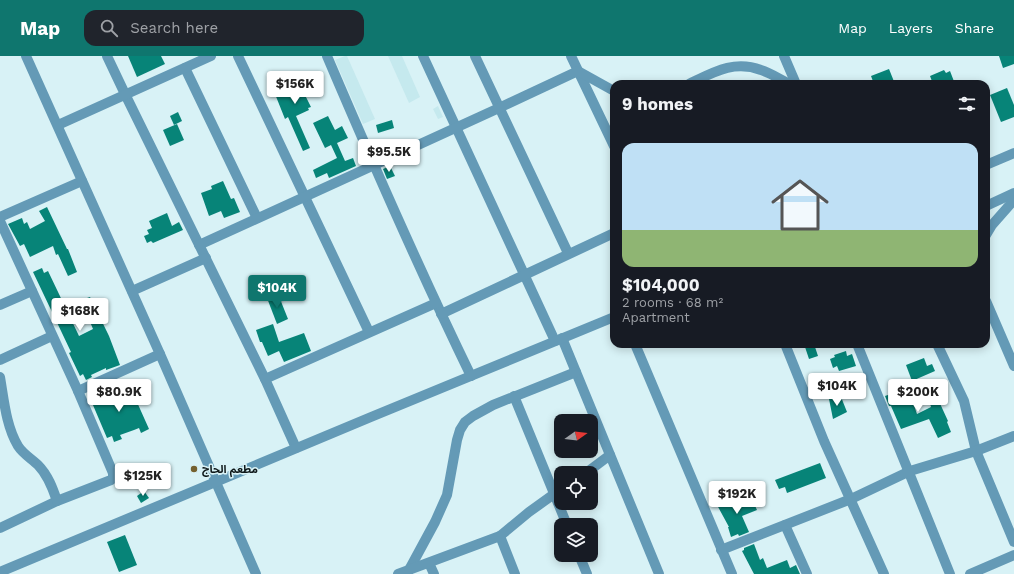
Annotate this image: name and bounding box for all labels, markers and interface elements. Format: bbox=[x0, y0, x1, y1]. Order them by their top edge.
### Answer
search box bbox=[84, 10, 364, 46]
text: Map bbox=[20, 17, 60, 40]
icon: search bbox=[98, 17, 120, 39]
text: Search here bbox=[130, 19, 218, 37]
text: Map bbox=[838, 20, 867, 36]
text: Layers bbox=[889, 20, 933, 36]
text: Share bbox=[955, 20, 994, 36]
pin: $156K bbox=[267, 71, 323, 105]
text: $156K bbox=[276, 76, 314, 91]
icon: filters bbox=[956, 93, 978, 115]
text: 9 homes bbox=[622, 94, 693, 114]
pin: $95.5K bbox=[356, 139, 422, 173]
text: $95.5K bbox=[367, 144, 411, 159]
icon: home bbox=[764, 169, 836, 241]
pin: $104K bbox=[249, 275, 305, 309]
text: $104,000 bbox=[622, 275, 700, 295]
text: $104K bbox=[257, 280, 297, 295]
text: 2 rooms · 68 m² bbox=[622, 295, 723, 310]
pin: $168K bbox=[52, 298, 108, 332]
text: $168K bbox=[60, 303, 100, 318]
text: Apartment bbox=[622, 310, 690, 325]
pin: $104K bbox=[809, 373, 865, 407]
text: $104K bbox=[817, 378, 857, 393]
pin: $80.9K bbox=[86, 379, 152, 413]
pin: $200K bbox=[890, 379, 946, 413]
text: $80.9K bbox=[96, 384, 142, 399]
text: $200K bbox=[897, 384, 939, 399]
north arrow bbox=[554, 414, 598, 458]
map controls bbox=[554, 414, 598, 562]
pin: $125K bbox=[115, 463, 171, 497]
place label: مطعم الحاج bbox=[202, 463, 258, 478]
marker: مطعم الحاج bbox=[189, 464, 199, 474]
button: locate bbox=[554, 466, 598, 510]
text: $125K bbox=[124, 468, 162, 483]
pin: $192K bbox=[709, 481, 765, 515]
text: $192K bbox=[718, 486, 756, 501]
button: layers bbox=[554, 518, 598, 562]

